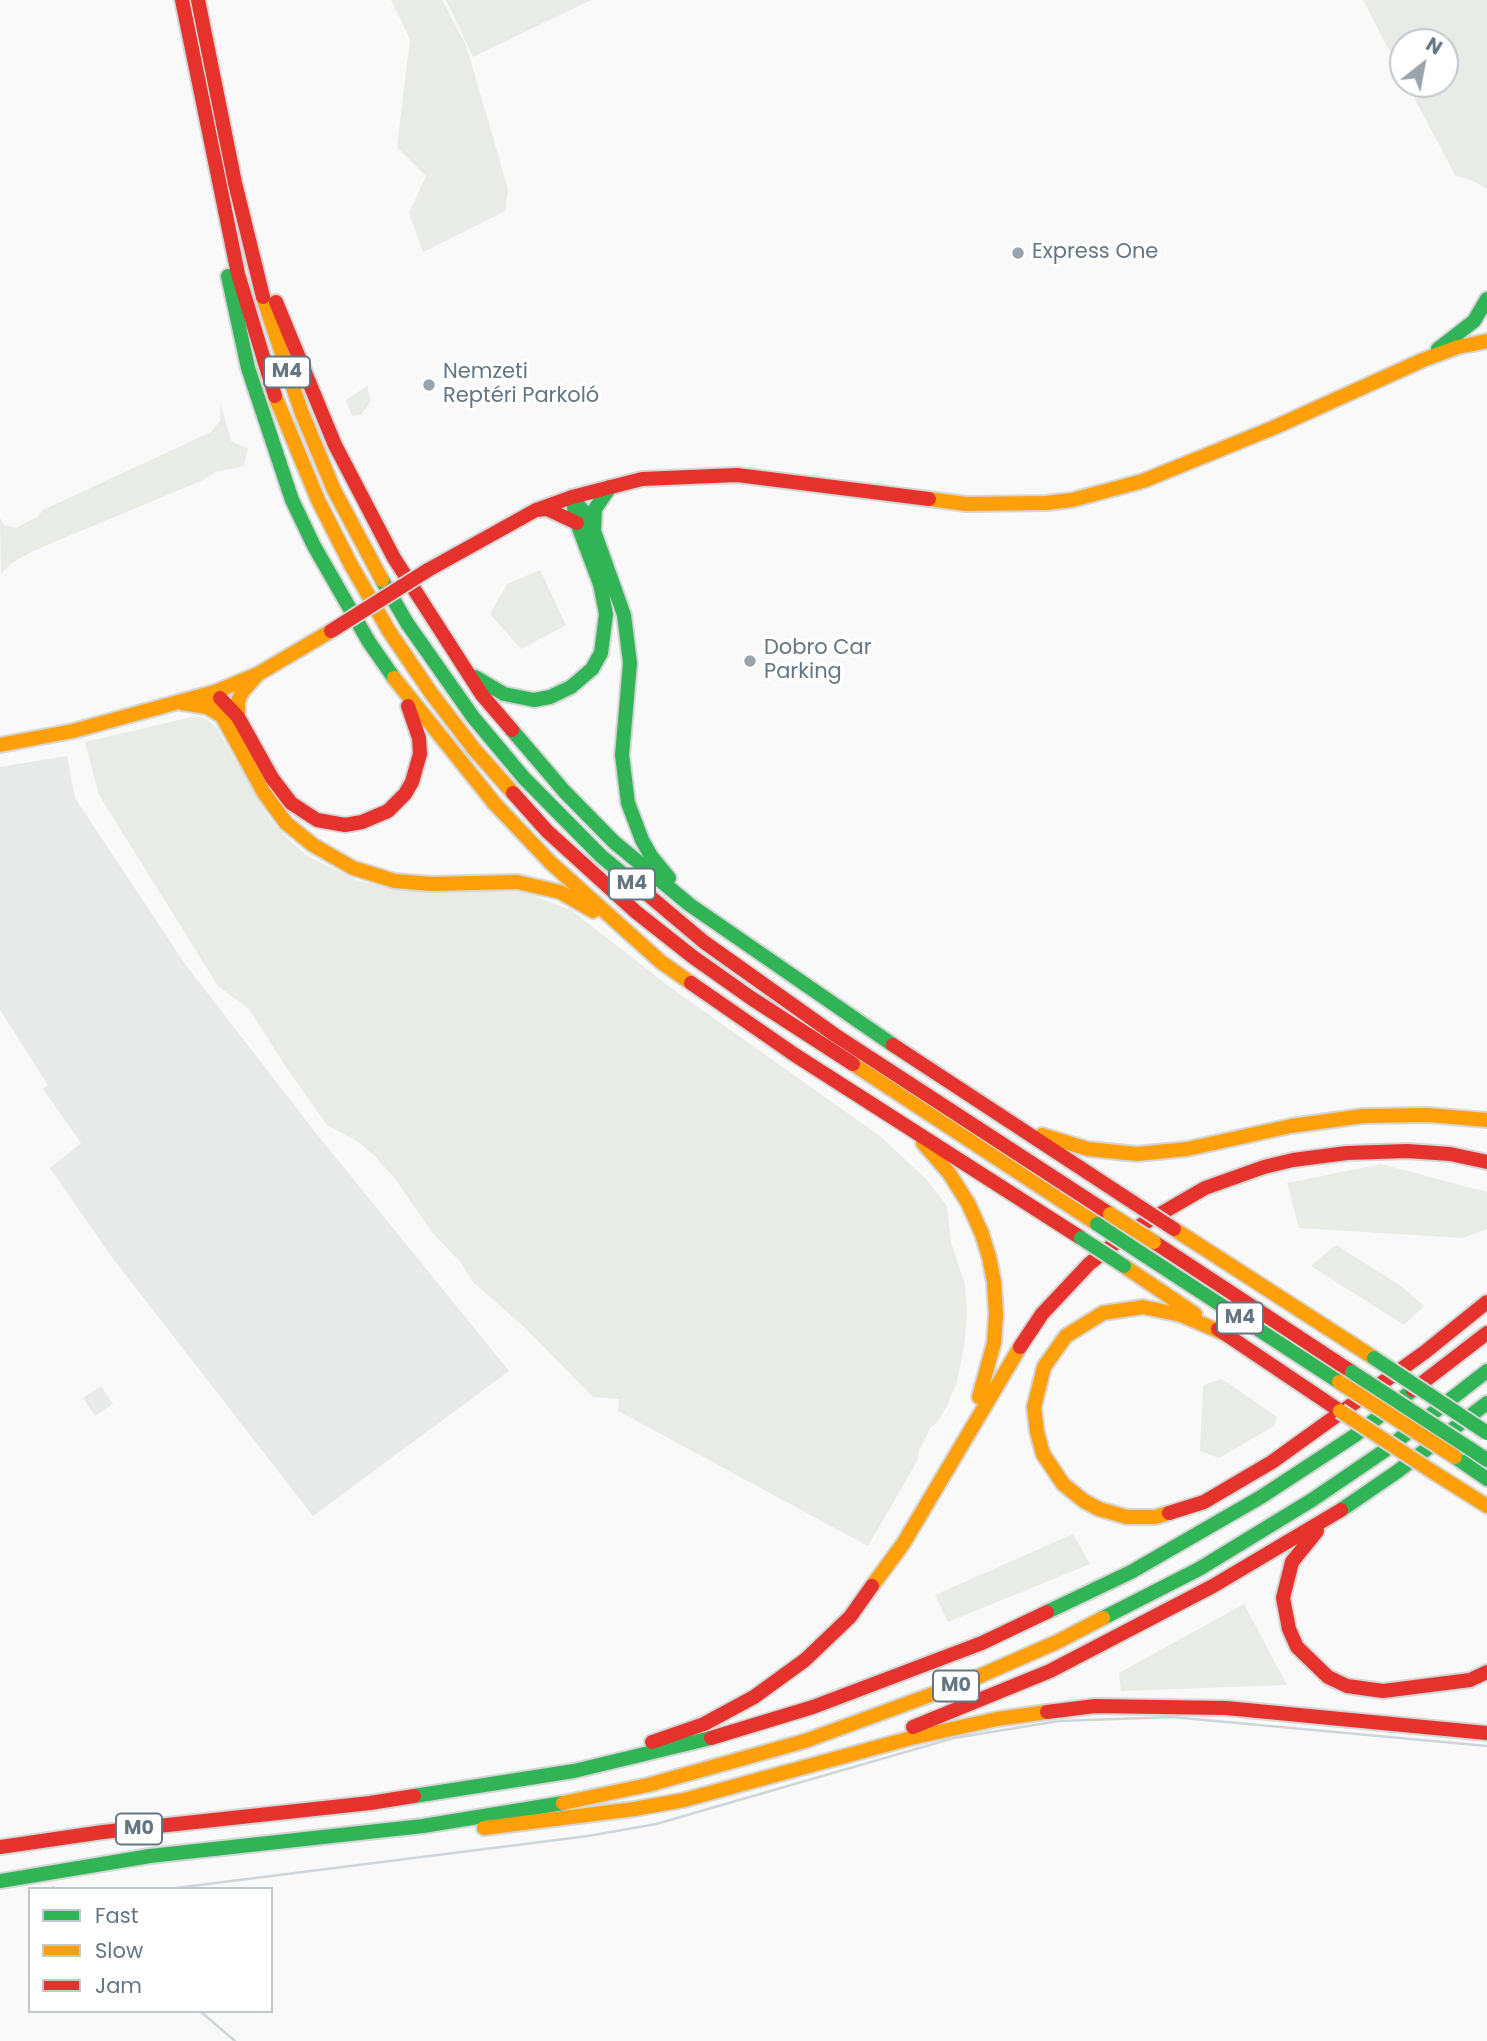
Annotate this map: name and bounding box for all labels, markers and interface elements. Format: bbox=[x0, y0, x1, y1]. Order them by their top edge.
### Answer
north arrow bbox=[1389, 28, 1459, 98]
text: N bbox=[1421, 31, 1447, 62]
place label: Express One bbox=[1032, 240, 1158, 266]
marker: Express One bbox=[1010, 245, 1026, 261]
road number: M4 bbox=[264, 356, 310, 388]
place label: Nemzeti Reptéri Parkoló bbox=[443, 360, 599, 410]
marker: Nemzeti Reptéri Parkoló bbox=[421, 377, 437, 393]
place label: Dobro Car Parking bbox=[764, 636, 872, 686]
marker: Dobro Car Parking bbox=[742, 653, 758, 669]
road number: M4 bbox=[609, 869, 655, 900]
road number: M4 bbox=[1217, 1302, 1263, 1334]
road number: M0 bbox=[933, 1670, 979, 1702]
road number: M0 bbox=[116, 1814, 162, 1844]
legend bbox=[28, 1887, 273, 2013]
text: Fast bbox=[95, 1901, 138, 1930]
text: Slow bbox=[95, 1936, 143, 1965]
text: Jam bbox=[95, 1971, 142, 2000]

